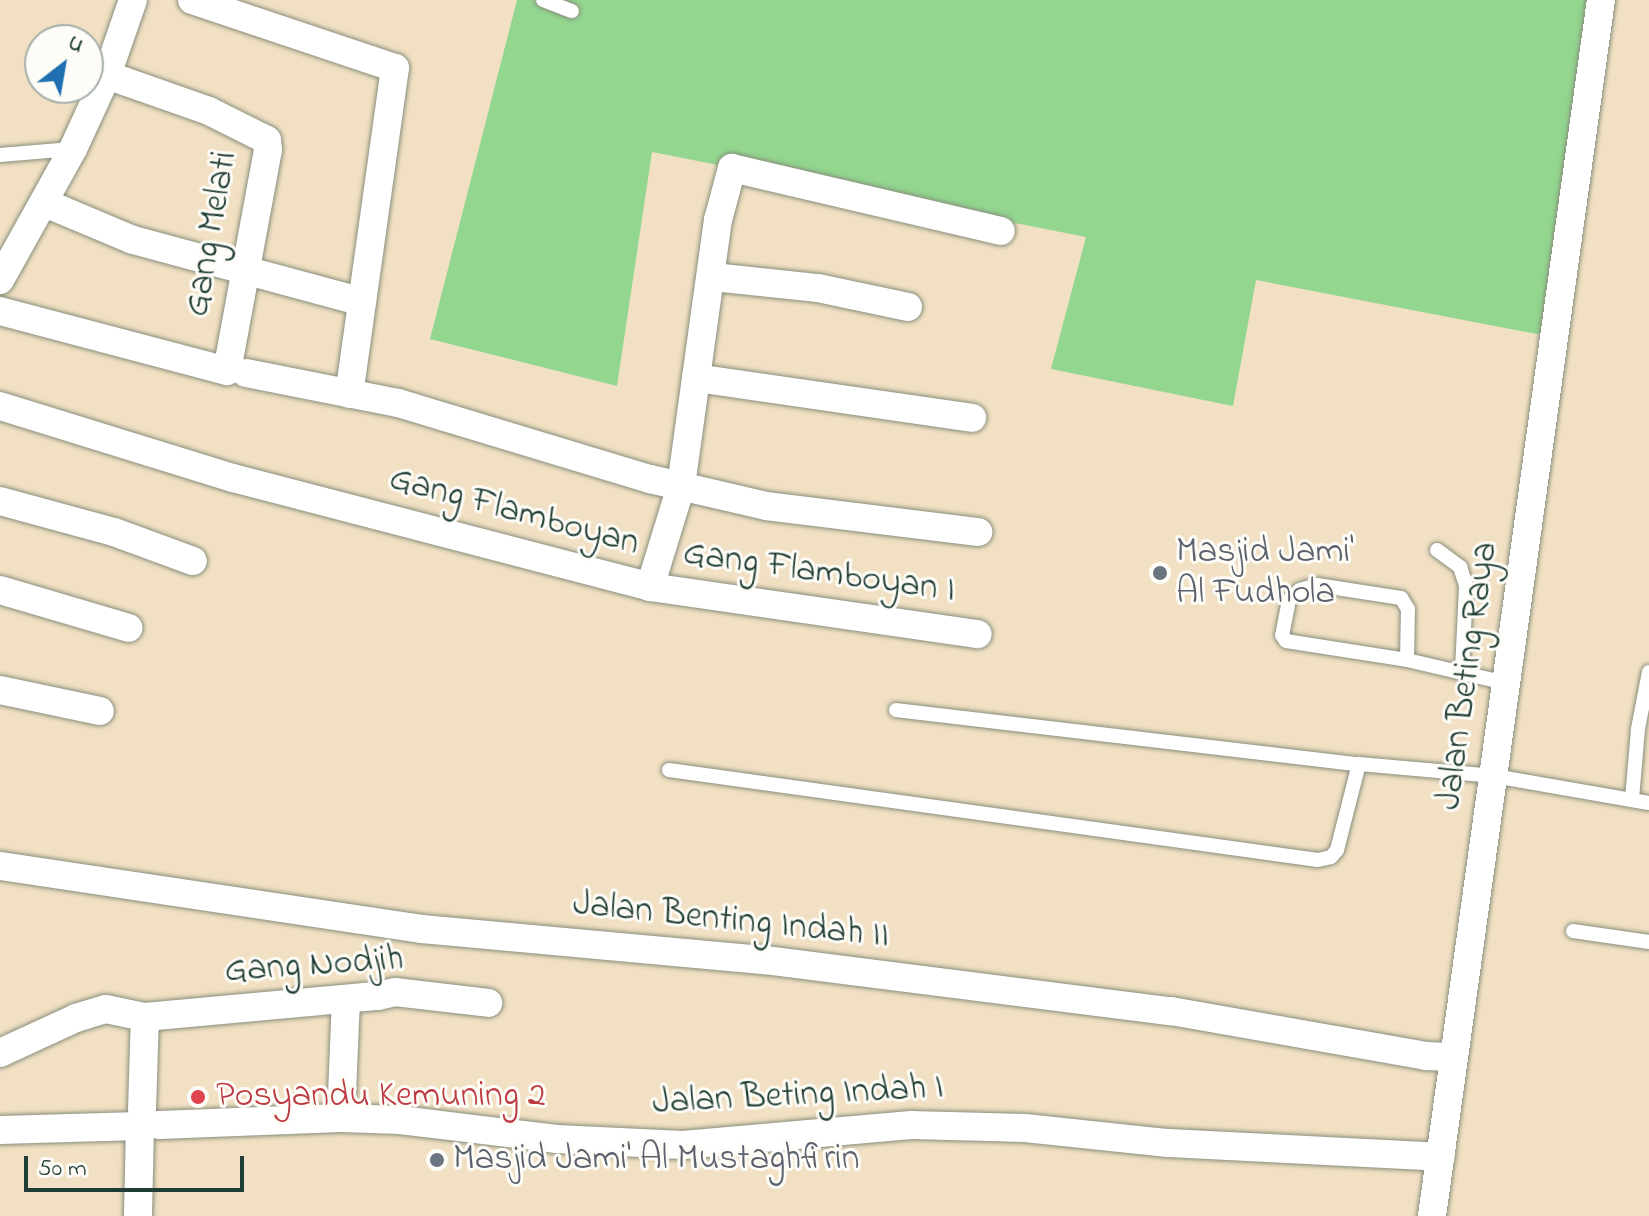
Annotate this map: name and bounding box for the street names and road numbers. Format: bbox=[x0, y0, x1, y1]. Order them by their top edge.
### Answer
street label: Gang Melati bbox=[176, 148, 248, 320]
street label: Gang Flamboyan bbox=[384, 458, 644, 566]
street label: Gang Flamboyan I bbox=[680, 533, 958, 613]
street label: Jalan Beting Raya bbox=[1428, 539, 1508, 813]
street label: Jalan Benting Indah II bbox=[571, 883, 891, 959]
street label: Gang Nodjih bbox=[223, 938, 405, 994]
street label: Jalan Beting Indah I bbox=[651, 1067, 945, 1125]

